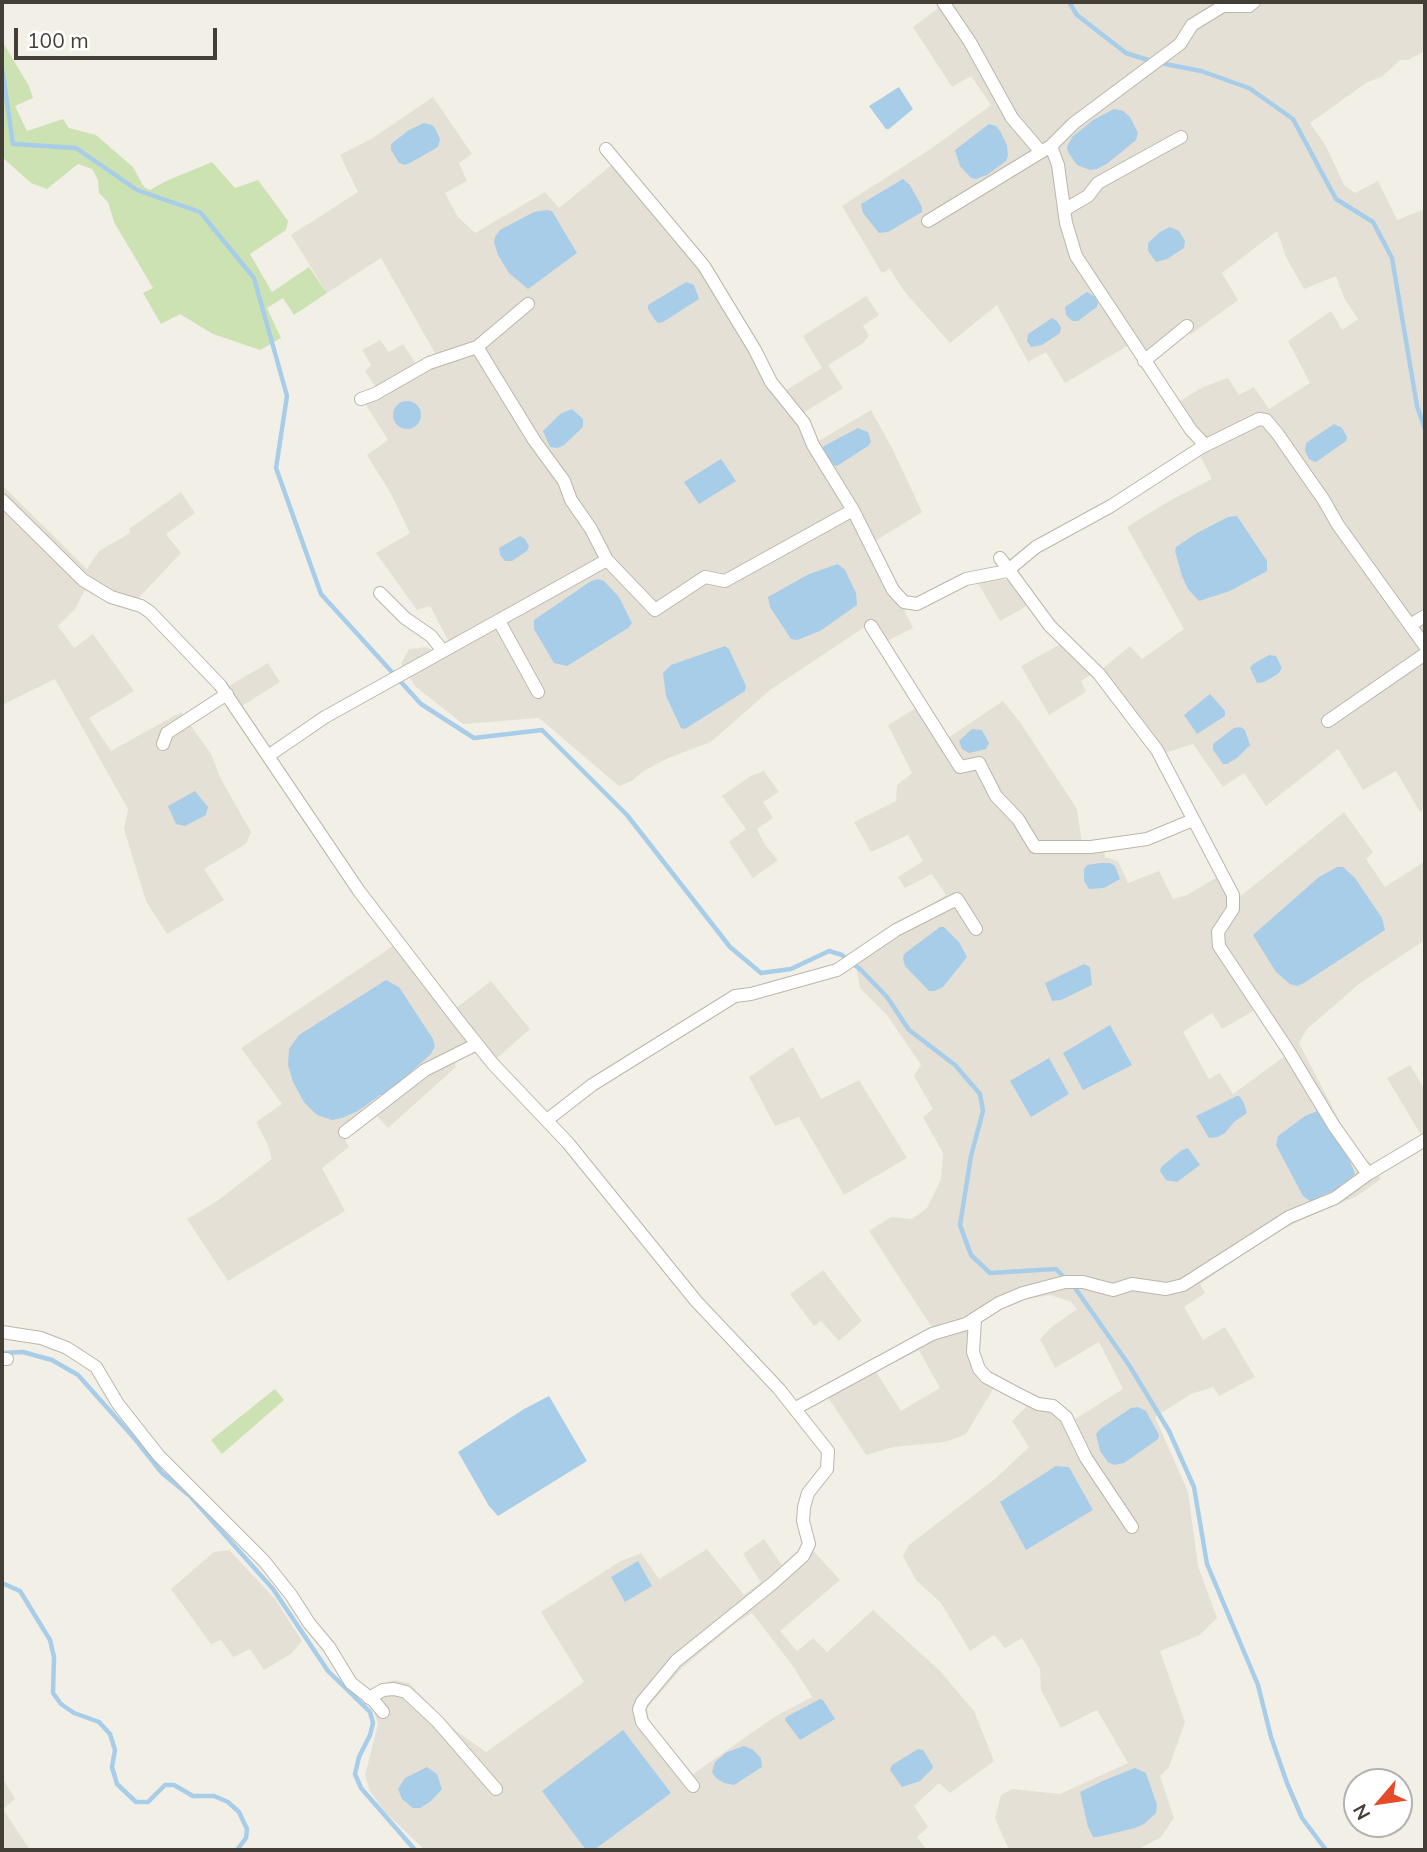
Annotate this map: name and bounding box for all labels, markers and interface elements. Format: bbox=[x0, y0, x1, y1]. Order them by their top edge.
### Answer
scale bar bbox=[18, 14, 220, 58]
text: 100 m bbox=[27, 27, 89, 53]
north arrow bbox=[1343, 1768, 1413, 1838]
text: N bbox=[1347, 1800, 1375, 1824]

